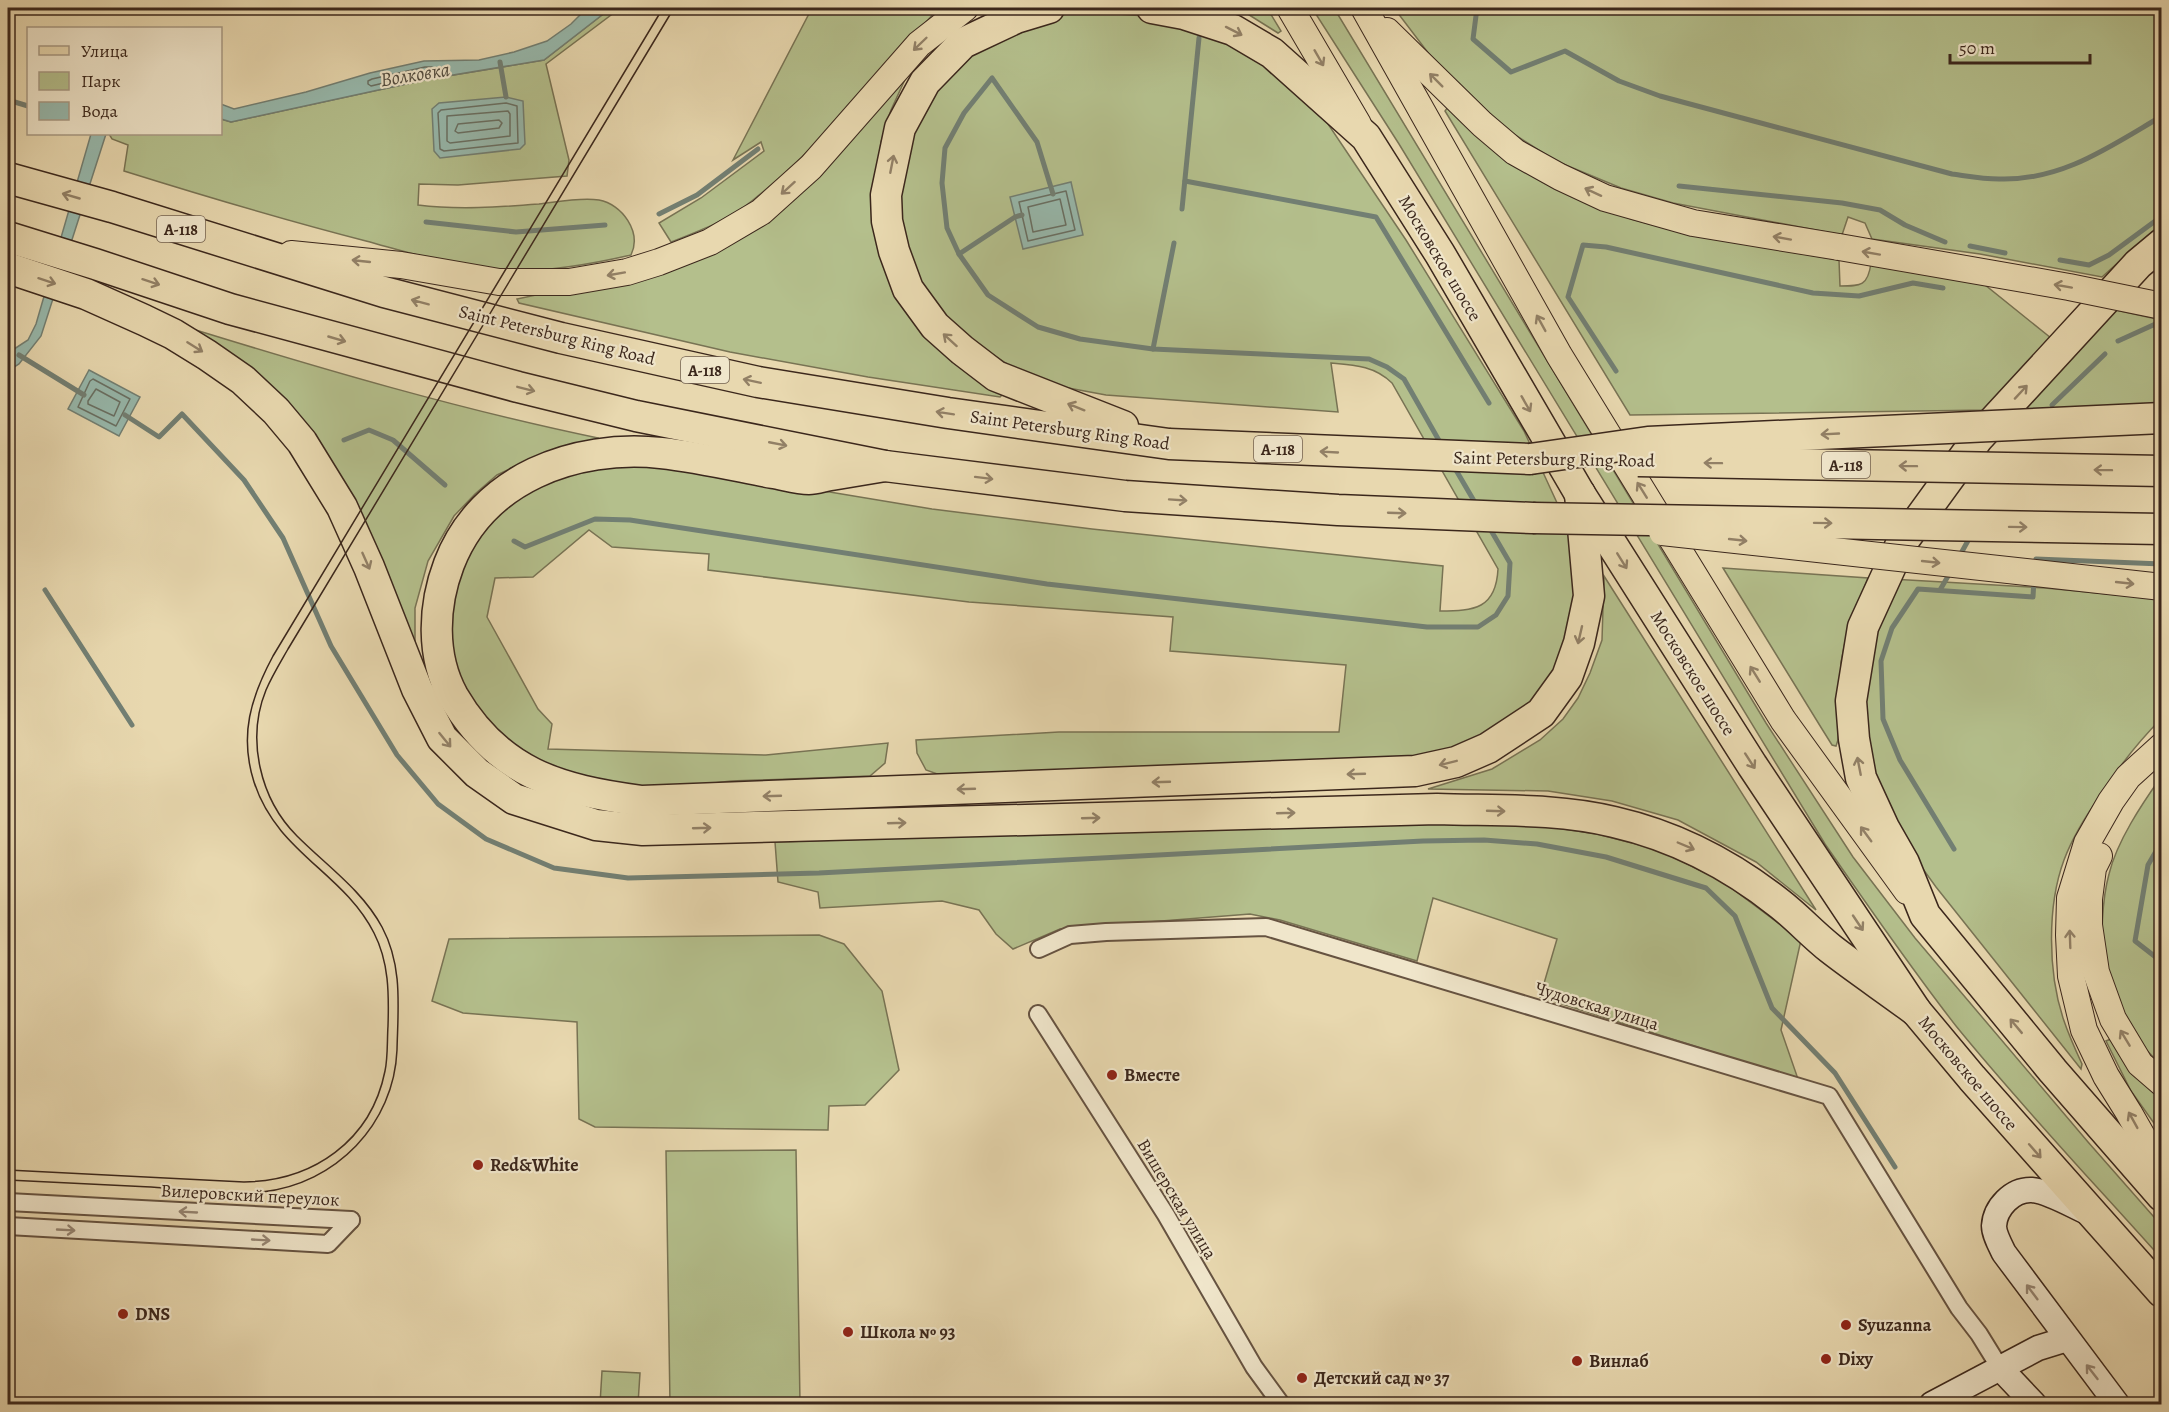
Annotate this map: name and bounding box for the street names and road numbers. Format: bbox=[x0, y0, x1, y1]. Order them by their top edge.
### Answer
street label: Московское шоссе bbox=[1393, 190, 1487, 326]
road number: А-118 bbox=[157, 216, 205, 242]
street label: Saint Petersburg Ring Road bbox=[456, 299, 658, 371]
road number: А-118 bbox=[681, 357, 729, 383]
street label: Saint Petersburg Ring Road bbox=[969, 404, 1172, 456]
road number: А-118 bbox=[1254, 436, 1302, 462]
street label: Saint Petersburg Ring Road bbox=[1453, 445, 1655, 473]
road number: А-118 bbox=[1822, 452, 1870, 478]
street label: Московское шоссе bbox=[1645, 606, 1741, 740]
street label: Чудовская улица bbox=[1532, 976, 1662, 1036]
street label: Московское шоссе bbox=[1913, 1010, 2023, 1136]
street label: Вишерская улица bbox=[1131, 1134, 1223, 1264]
street label: Вилеровский переулок bbox=[160, 1178, 340, 1212]

